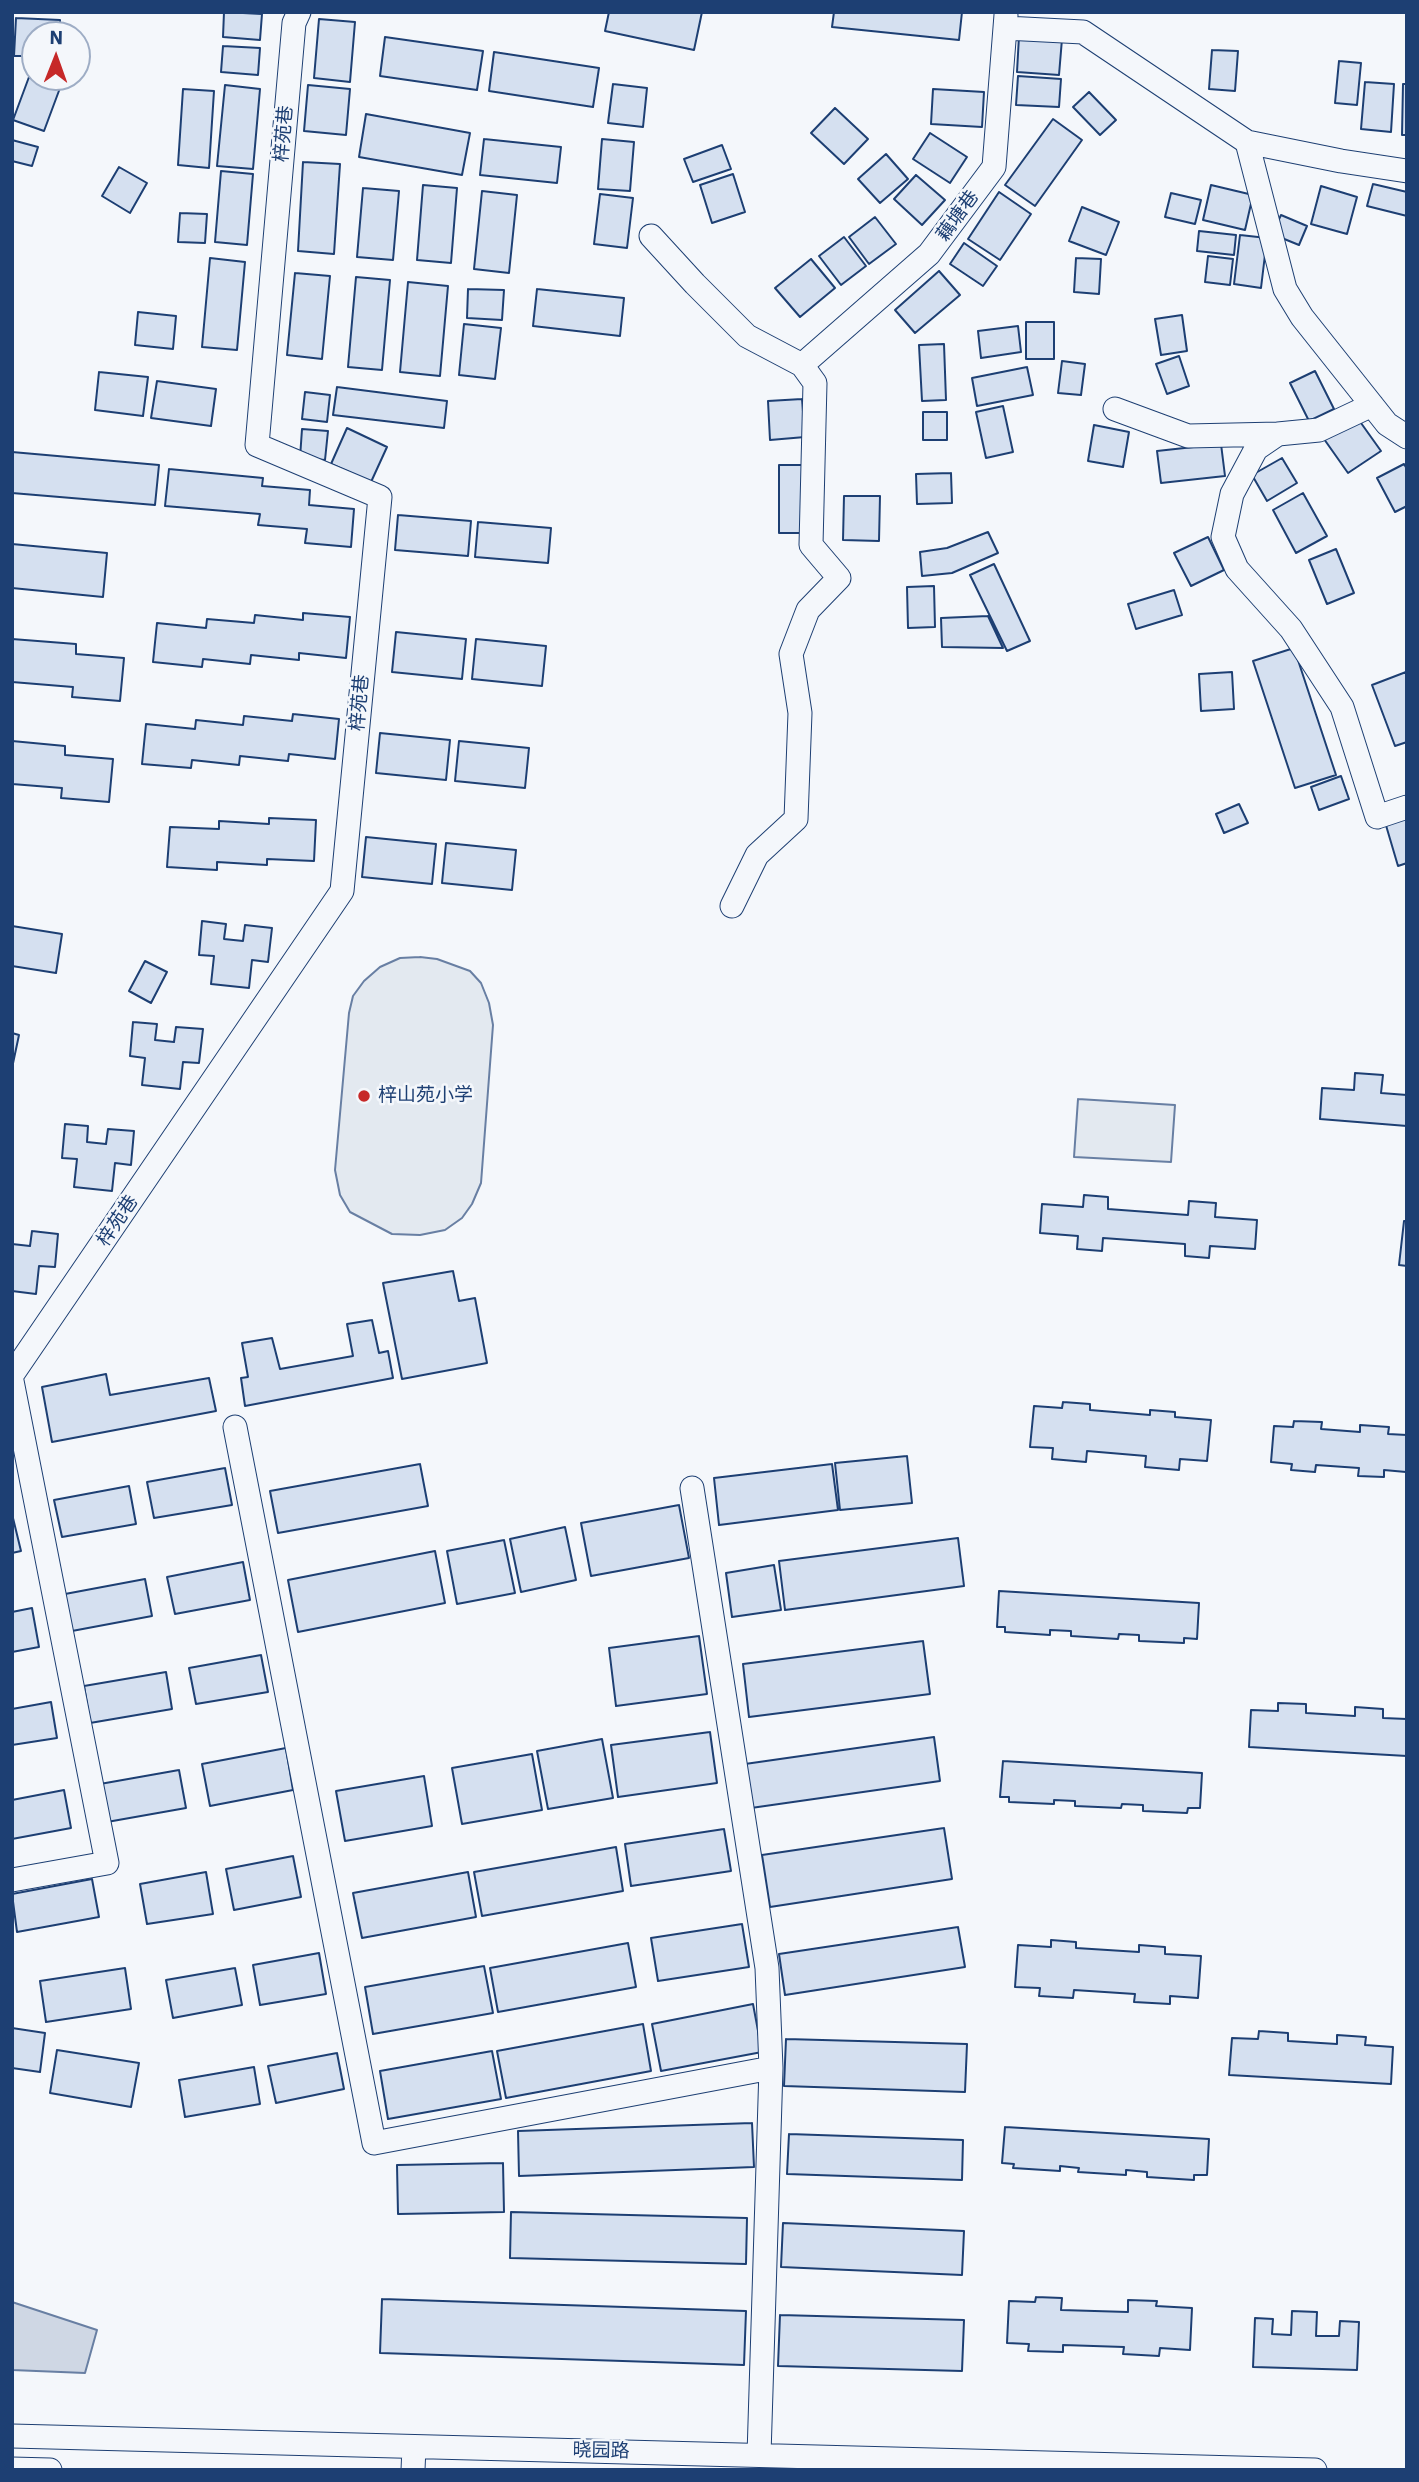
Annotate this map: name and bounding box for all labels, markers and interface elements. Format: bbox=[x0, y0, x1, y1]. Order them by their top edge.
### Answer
north arrow bbox=[21, 21, 91, 91]
text: N bbox=[49, 25, 63, 49]
street label: 梓苑巷 bbox=[270, 105, 298, 163]
street label: 藕塘巷 bbox=[932, 186, 984, 246]
street label: 梓苑巷 bbox=[346, 674, 374, 732]
place label: 梓山苑小学 bbox=[378, 1085, 473, 1107]
marker: 梓山苑小学 bbox=[356, 1088, 372, 1104]
street label: 梓苑巷 bbox=[93, 1191, 143, 1251]
street label: 晓园路 bbox=[572, 2439, 630, 2463]

